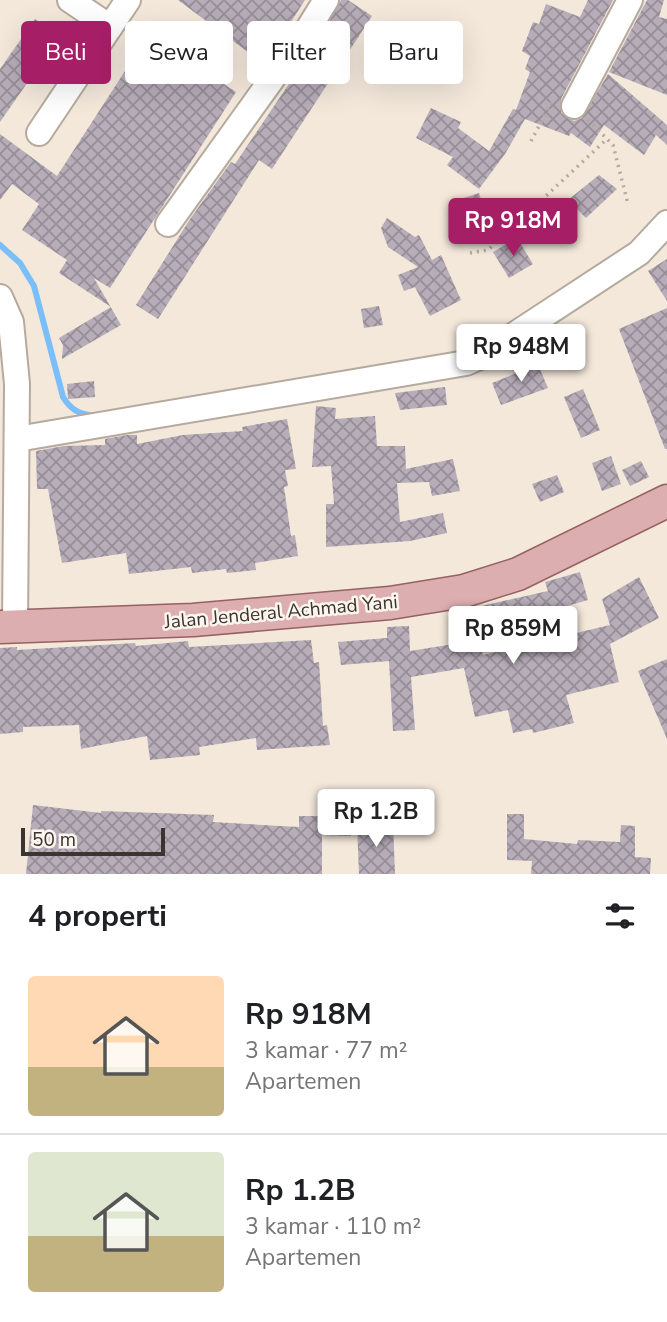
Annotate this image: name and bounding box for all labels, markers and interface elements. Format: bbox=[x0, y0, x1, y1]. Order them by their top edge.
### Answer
chip: Beli bbox=[21, 21, 111, 84]
chip: Sewa bbox=[125, 21, 233, 84]
chip: Filter bbox=[247, 21, 350, 84]
chip: Baru bbox=[364, 21, 463, 84]
pin: Rp 918M bbox=[448, 198, 578, 258]
text: Rp 918M bbox=[464, 205, 562, 236]
pin: Rp 948M bbox=[456, 324, 586, 384]
text: Rp 948M bbox=[472, 331, 570, 362]
street label: Jalan Jenderal Achmad Yani bbox=[162, 589, 399, 635]
pin: Rp 859M bbox=[448, 606, 578, 666]
text: Rp 859M bbox=[464, 613, 562, 644]
pin: Rp 1.2B bbox=[311, 790, 441, 849]
text: Rp 1.2B bbox=[334, 796, 418, 827]
scale bar bbox=[21, 825, 164, 857]
text: 50 m bbox=[32, 827, 76, 853]
text: 4 properti bbox=[28, 896, 167, 937]
icon: filters bbox=[601, 897, 639, 935]
text: Rp 918M bbox=[245, 994, 372, 1035]
icon: home bbox=[84, 1004, 168, 1088]
text: 3 kamar · 77 m² bbox=[245, 1035, 407, 1066]
text: Apartemen bbox=[245, 1066, 361, 1097]
text: Rp 1.2B bbox=[245, 1170, 356, 1211]
icon: home bbox=[84, 1180, 168, 1264]
text: 3 kamar · 110 m² bbox=[245, 1211, 421, 1242]
text: Apartemen bbox=[245, 1242, 361, 1273]

